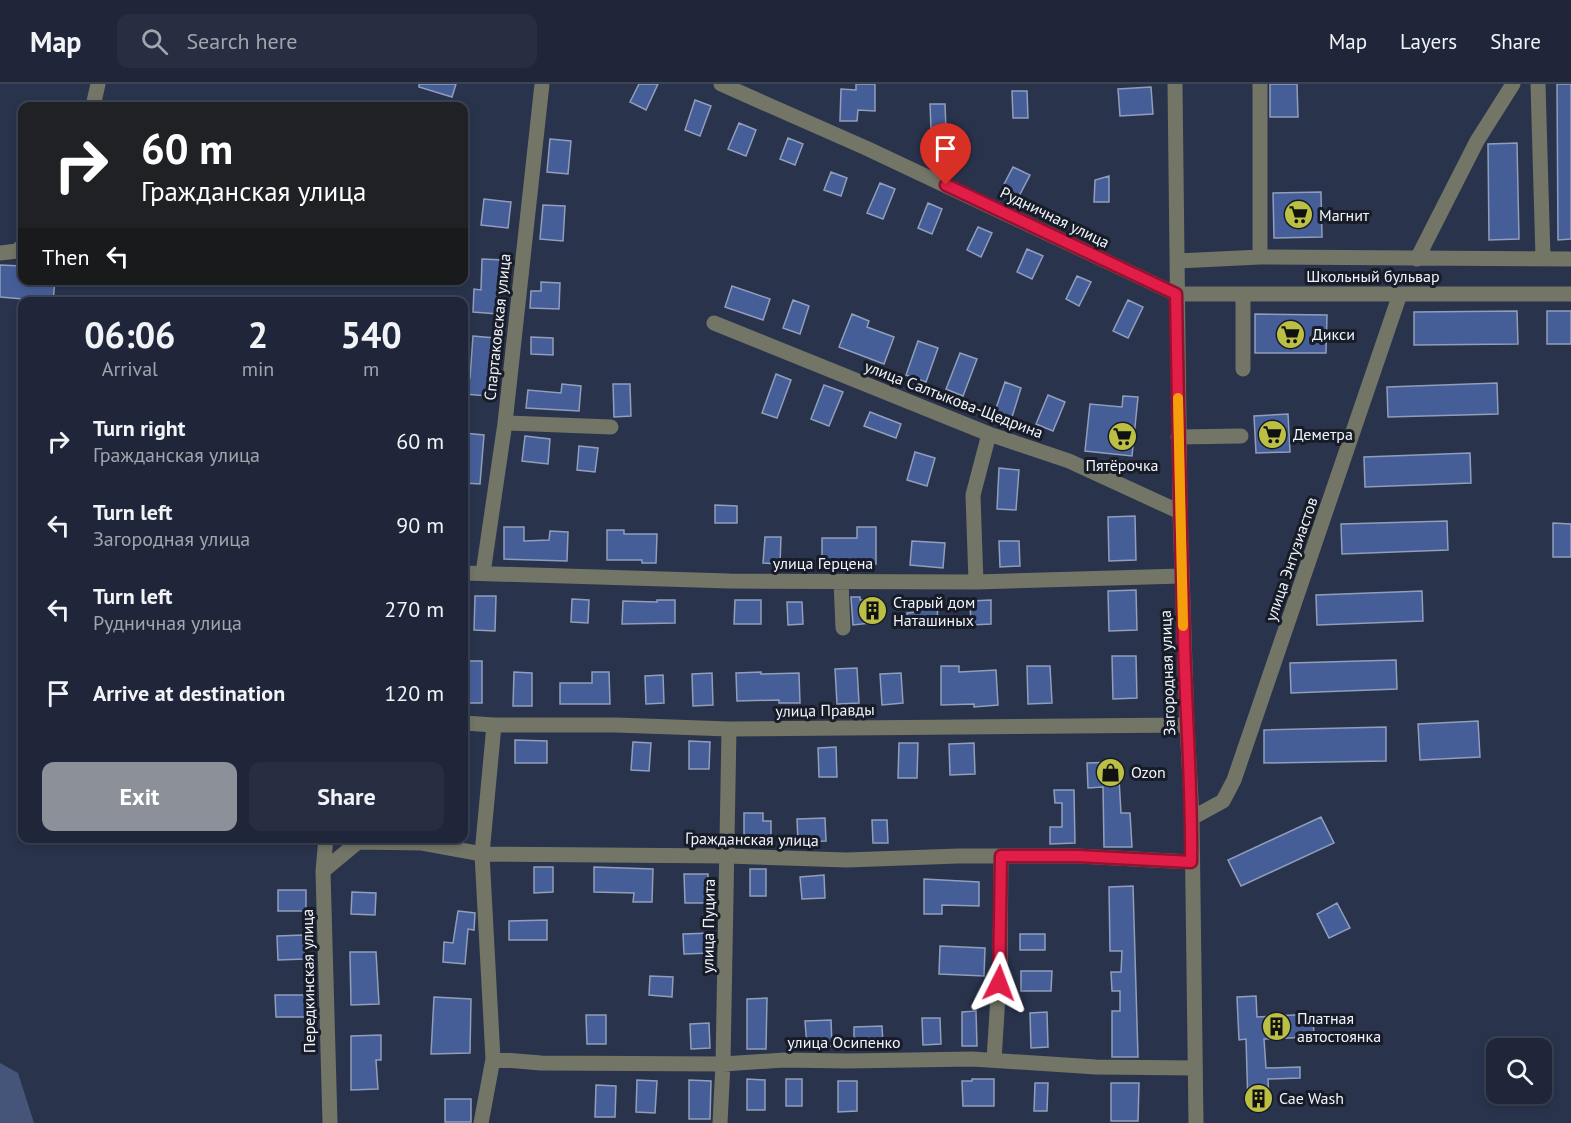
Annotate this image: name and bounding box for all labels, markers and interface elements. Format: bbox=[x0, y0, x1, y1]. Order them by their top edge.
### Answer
search box bbox=[117, 14, 537, 68]
text: Map bbox=[30, 23, 81, 60]
icon: search bbox=[138, 25, 171, 58]
text: Search here bbox=[186, 27, 297, 55]
text: Map bbox=[1329, 28, 1367, 55]
text: Layers bbox=[1400, 28, 1457, 55]
text: Share bbox=[1490, 28, 1541, 55]
text: 60 m bbox=[141, 121, 233, 176]
pin bbox=[920, 123, 971, 185]
icon: right bbox=[42, 126, 120, 204]
icon: arrive bbox=[929, 132, 962, 165]
text: Гражданская улица bbox=[141, 174, 366, 208]
street label: Рудничная улица bbox=[997, 182, 1113, 252]
supermarket icon: Магнит bbox=[1282, 199, 1314, 231]
place label: Магнит bbox=[1319, 205, 1370, 225]
icon: left bbox=[101, 240, 134, 273]
text: Then bbox=[42, 243, 89, 271]
street label: Спартаковская улица bbox=[479, 252, 515, 402]
street label: Школьный бульвар bbox=[1306, 266, 1440, 286]
text: 06:06 bbox=[84, 311, 176, 358]
text: 2 bbox=[248, 311, 268, 358]
text: 540 bbox=[341, 311, 402, 358]
supermarket icon: Дикси bbox=[1275, 318, 1307, 350]
place label: Дикси bbox=[1312, 324, 1355, 344]
text: Arrival bbox=[102, 356, 158, 382]
text: min bbox=[242, 356, 274, 382]
text: m bbox=[363, 356, 379, 382]
street label: улица Салтыкова-Щедрина bbox=[862, 356, 1046, 442]
text: Turn right bbox=[93, 414, 185, 442]
supermarket icon: Деметра bbox=[1256, 418, 1288, 450]
supermarket icon: Пятёрочка bbox=[1106, 421, 1138, 453]
place label: Деметра bbox=[1293, 424, 1353, 444]
icon: right bbox=[42, 425, 75, 458]
text: 60 m bbox=[396, 427, 444, 455]
text: Гражданская улица bbox=[93, 442, 260, 468]
place label: Пятёрочка bbox=[1085, 455, 1159, 475]
street label: улица Энтузиастов bbox=[1260, 494, 1322, 624]
text: Turn left bbox=[93, 498, 173, 526]
icon: left bbox=[42, 509, 75, 542]
text: 90 m bbox=[396, 511, 444, 539]
text: Загородная улица bbox=[93, 526, 250, 552]
street label: улица Герцена bbox=[773, 553, 873, 573]
text: Turn left bbox=[93, 582, 173, 610]
place label: Старый дом Наташиных bbox=[893, 592, 975, 630]
icon: left bbox=[42, 593, 75, 626]
text: 270 m bbox=[384, 595, 444, 623]
building icon: Старый дом Наташиных bbox=[856, 595, 888, 627]
text: Рудничная улица bbox=[93, 610, 242, 636]
street label: Загородная улица bbox=[1155, 610, 1179, 736]
icon: arrive bbox=[42, 677, 75, 710]
text: Arrive at destination bbox=[93, 679, 285, 707]
text: 120 m bbox=[384, 679, 444, 707]
street label: улица Правды bbox=[775, 699, 875, 721]
shop icon: Ozon bbox=[1094, 756, 1126, 788]
button: Exit bbox=[42, 762, 237, 831]
button: Share bbox=[249, 762, 444, 831]
place label: Ozon bbox=[1131, 762, 1166, 782]
street label: Гражданская улица bbox=[685, 828, 819, 850]
street label: улица Пуцита bbox=[697, 878, 719, 974]
street label: Передкинская улица bbox=[297, 909, 319, 1053]
position arrow bbox=[967, 951, 1031, 1015]
place label: Платная автостоянка bbox=[1297, 1008, 1381, 1046]
building icon: Платная автостоянка bbox=[1260, 1011, 1292, 1043]
street label: улица Осипенко bbox=[787, 1032, 901, 1052]
map controls bbox=[1486, 1038, 1552, 1104]
button: search bbox=[1486, 1038, 1552, 1104]
building icon: Cae Wash bbox=[1242, 1082, 1274, 1114]
place label: Cae Wash bbox=[1279, 1088, 1344, 1108]

